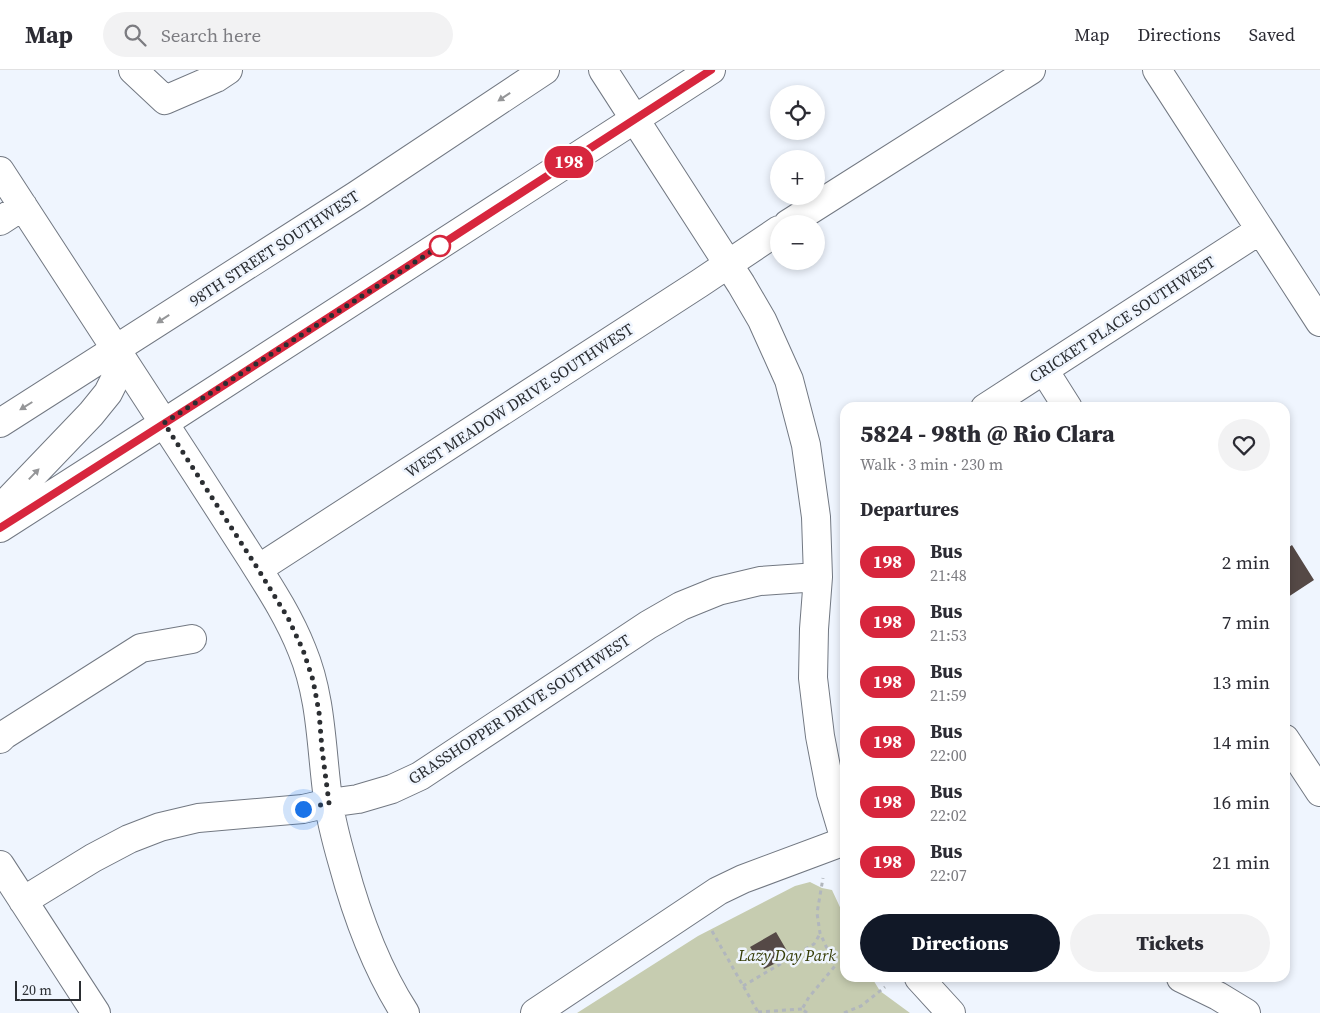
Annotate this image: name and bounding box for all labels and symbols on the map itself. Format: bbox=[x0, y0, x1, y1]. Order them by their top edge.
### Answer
one-way arrow bbox=[498, 92, 511, 102]
line badge: 198 bbox=[540, 146, 598, 178]
street label: 98TH STREET SOUTHWEST bbox=[185, 185, 363, 311]
unlabelled marker bbox=[429, 235, 451, 257]
street label: CRICKET PLACE SOUTHWEST bbox=[1025, 250, 1219, 387]
one-way arrow bbox=[156, 314, 170, 324]
street label: WEST MEADOW DRIVE SOUTHWEST bbox=[400, 317, 638, 482]
one-way arrow bbox=[19, 402, 32, 411]
one-way arrow bbox=[28, 468, 40, 480]
street label: GRASSHOPPER DRIVE SOUTHWEST bbox=[404, 629, 635, 789]
your location bbox=[291, 797, 316, 822]
park label: Lazy Day Park bbox=[737, 944, 836, 966]
scale bar bbox=[15, 978, 81, 1001]

